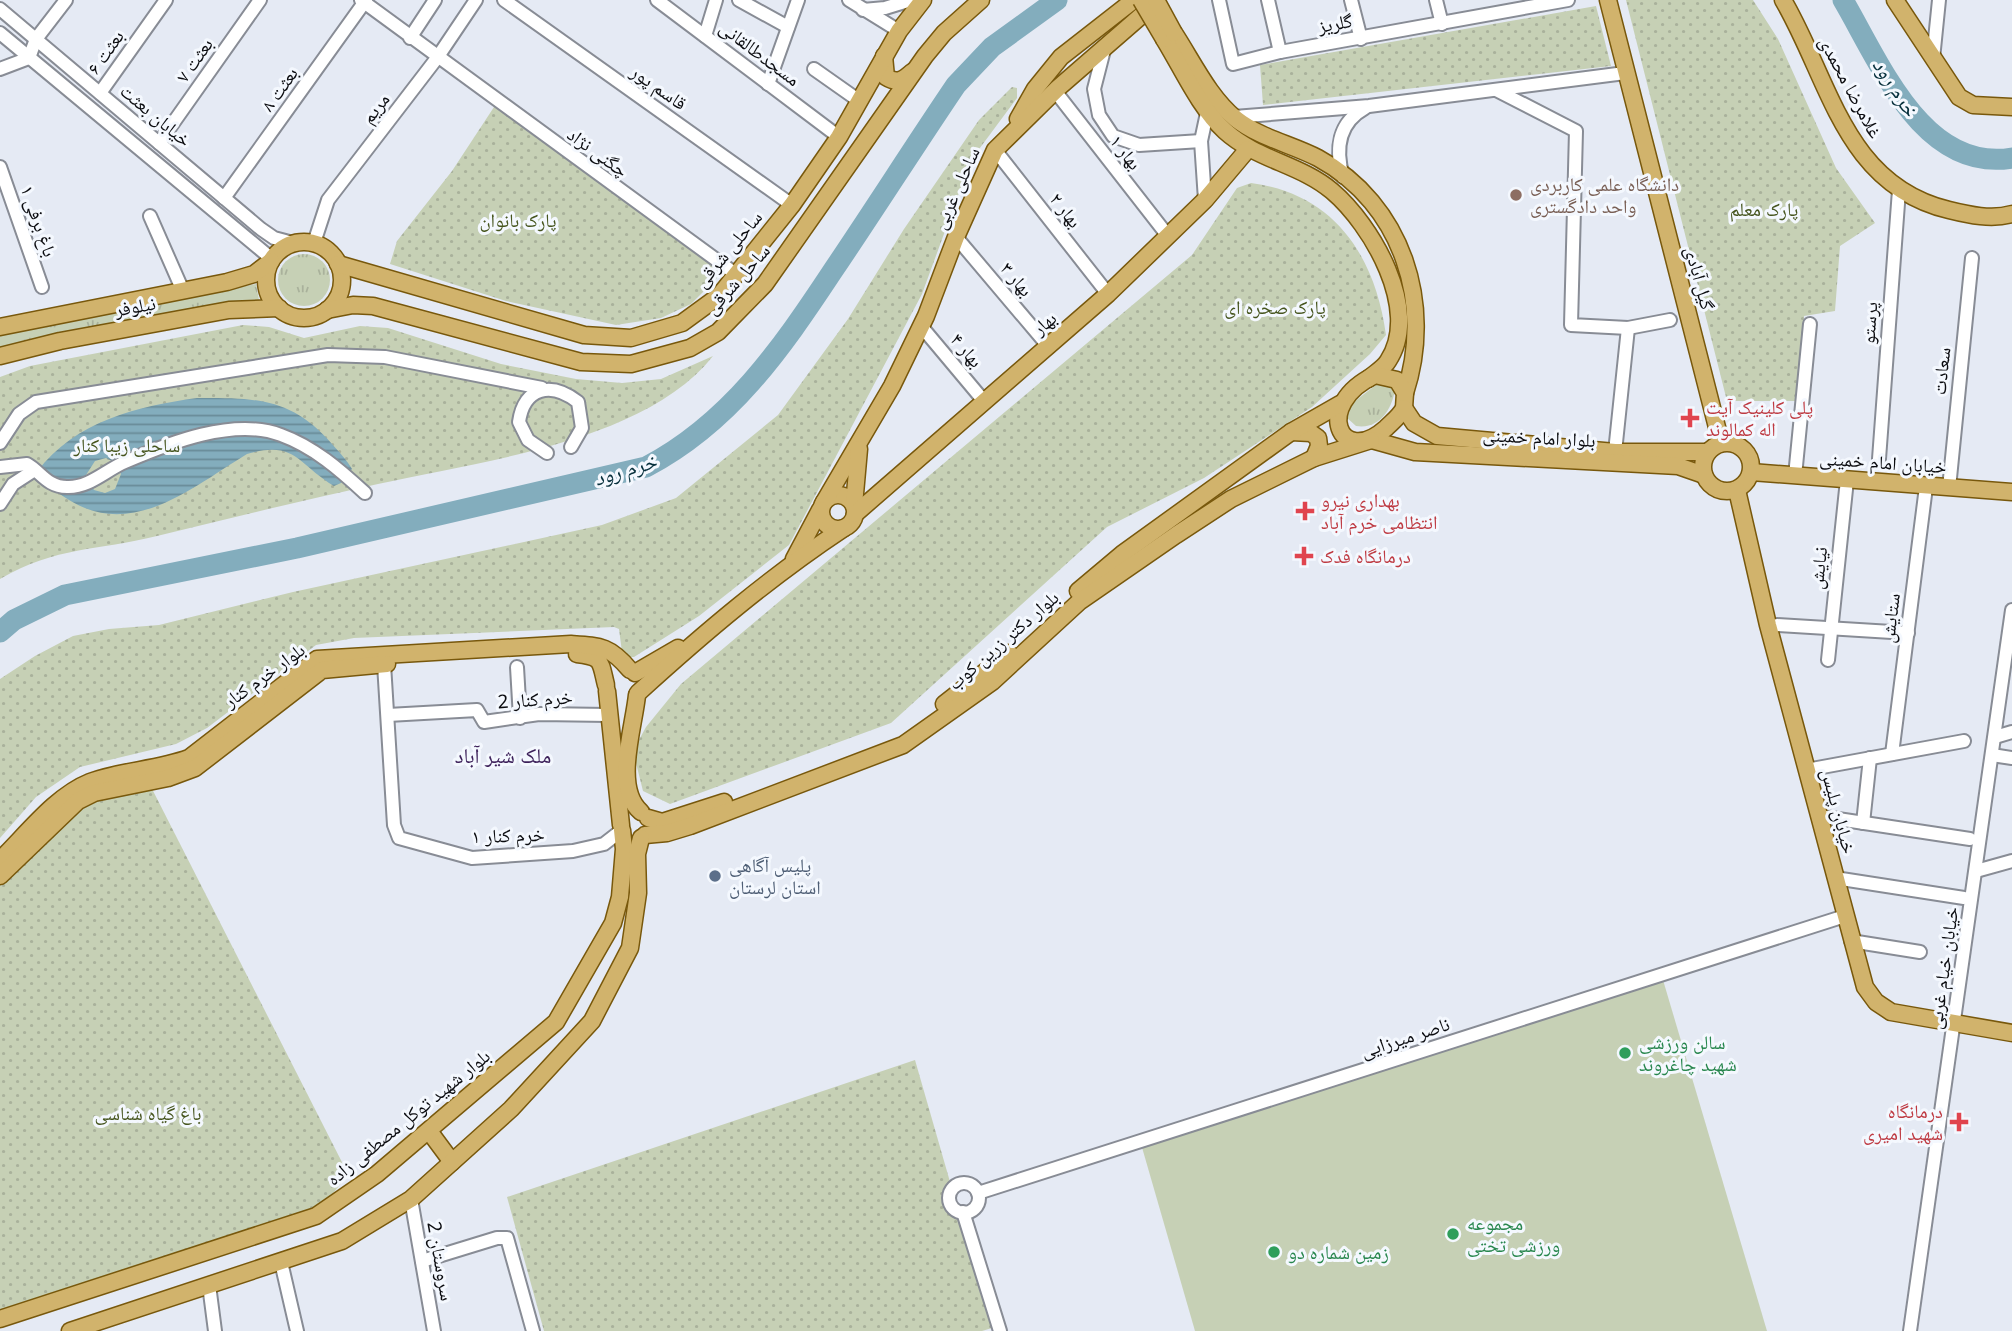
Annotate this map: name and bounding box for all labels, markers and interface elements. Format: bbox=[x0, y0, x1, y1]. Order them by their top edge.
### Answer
street label: گلریز bbox=[1315, 7, 1354, 39]
street label: مسجدطالقانی bbox=[714, 14, 806, 92]
street label: بعثت ۶ bbox=[80, 24, 130, 80]
street label: غلامرضا محمدی bbox=[1813, 31, 1889, 143]
street label: بعثت ۷ bbox=[169, 32, 219, 88]
water label: خرم رود bbox=[1866, 52, 1926, 123]
street label: قاسم پور bbox=[625, 58, 692, 116]
street label: بعثت ۸ bbox=[254, 61, 304, 117]
street label: خیابان بعثت bbox=[115, 78, 197, 152]
street label: مریم bbox=[355, 87, 395, 129]
street label: چگنی نژاد bbox=[562, 121, 634, 183]
street label: بهار ۱ bbox=[1104, 129, 1148, 175]
street label: ساحلی غربی bbox=[926, 143, 986, 233]
place label: دانشگاه علمی کاربردی واحد دادگستری bbox=[1530, 171, 1679, 219]
street label: باغ برفی ۱ bbox=[15, 182, 63, 260]
street label: بهار ۲ bbox=[1044, 187, 1088, 233]
marker: دانشگاه علمی کاربردی واحد دادگستری bbox=[1508, 187, 1524, 203]
park label: پارک معلم bbox=[1730, 196, 1798, 222]
street label: ساحلی شرقی bbox=[688, 205, 768, 293]
park label: پارک بانوان bbox=[479, 207, 557, 233]
street label: ساحل شرقی bbox=[698, 238, 776, 320]
street label: گیل آبادی bbox=[1679, 243, 1721, 313]
street label: بهار ۳ bbox=[995, 256, 1039, 302]
street label: نیلوفر bbox=[111, 290, 158, 323]
park label: پارک صخره ای bbox=[1224, 294, 1326, 320]
street label: پرستو bbox=[1855, 301, 1883, 345]
street label: بهار bbox=[1025, 305, 1062, 342]
street label: بهار ۴ bbox=[945, 327, 989, 373]
street label: سعادت bbox=[1926, 346, 1956, 396]
place label: پلی کلینیک آیت اله کمالوند bbox=[1706, 394, 1813, 442]
marker: پلی کلینیک آیت اله کمالوند bbox=[1680, 408, 1700, 428]
street label: بلوار امام خمینی bbox=[1482, 421, 1596, 454]
park label: ساحلی زیبا کنار bbox=[73, 432, 180, 458]
street label: خیابان امام خمینی bbox=[1818, 445, 1947, 480]
water label: خرم رود bbox=[590, 446, 661, 493]
place label: بهداری نیرو انتظامی خرم آباد bbox=[1321, 487, 1437, 536]
marker: بهداری نیرو انتظامی خرم آباد bbox=[1295, 501, 1315, 521]
place label: درمانگاه فدک bbox=[1320, 543, 1411, 569]
street label: نیایش bbox=[1803, 545, 1833, 591]
marker: درمانگاه فدک bbox=[1294, 546, 1314, 566]
street label: بلوار دکتر زرین کوب bbox=[942, 584, 1064, 696]
street label: ستایش bbox=[1874, 592, 1906, 644]
street label: بلوار خرم کنار bbox=[217, 637, 311, 715]
street label: خرم کنار 2 bbox=[496, 683, 574, 716]
district label: ملک شیر آباد bbox=[455, 741, 551, 769]
street label: خیابان پلیس bbox=[1815, 766, 1863, 856]
street label: خرم کنار ۱ bbox=[471, 821, 545, 850]
place label: پلیس آگاهی استان لرستان bbox=[729, 852, 821, 900]
marker: پلیس آگاهی استان لرستان bbox=[707, 868, 723, 884]
street label: خیابان خیام غربی bbox=[1922, 905, 1965, 1031]
street label: ناصر میرزایی bbox=[1357, 1010, 1453, 1064]
place label: سالن ورزشی شهید چاغروند bbox=[1639, 1029, 1737, 1077]
street label: بلوار شهید توکل مصطفی زاده bbox=[321, 1043, 495, 1191]
marker: سالن ورزشی شهید چاغروند bbox=[1617, 1045, 1633, 1061]
place label: درمانگاه شهید امیری bbox=[1863, 1098, 1943, 1146]
park label: باغ گیاه شناسی bbox=[94, 1100, 202, 1126]
marker: درمانگاه شهید امیری bbox=[1949, 1112, 1969, 1132]
place label: مجموعه ورزشی تختی bbox=[1467, 1210, 1560, 1258]
street label: سروستان 2 bbox=[421, 1219, 461, 1303]
marker: مجموعه ورزشی تختی bbox=[1445, 1226, 1461, 1242]
place label: زمین شماره دو bbox=[1288, 1239, 1389, 1265]
marker: زمین شماره دو bbox=[1266, 1244, 1282, 1260]

